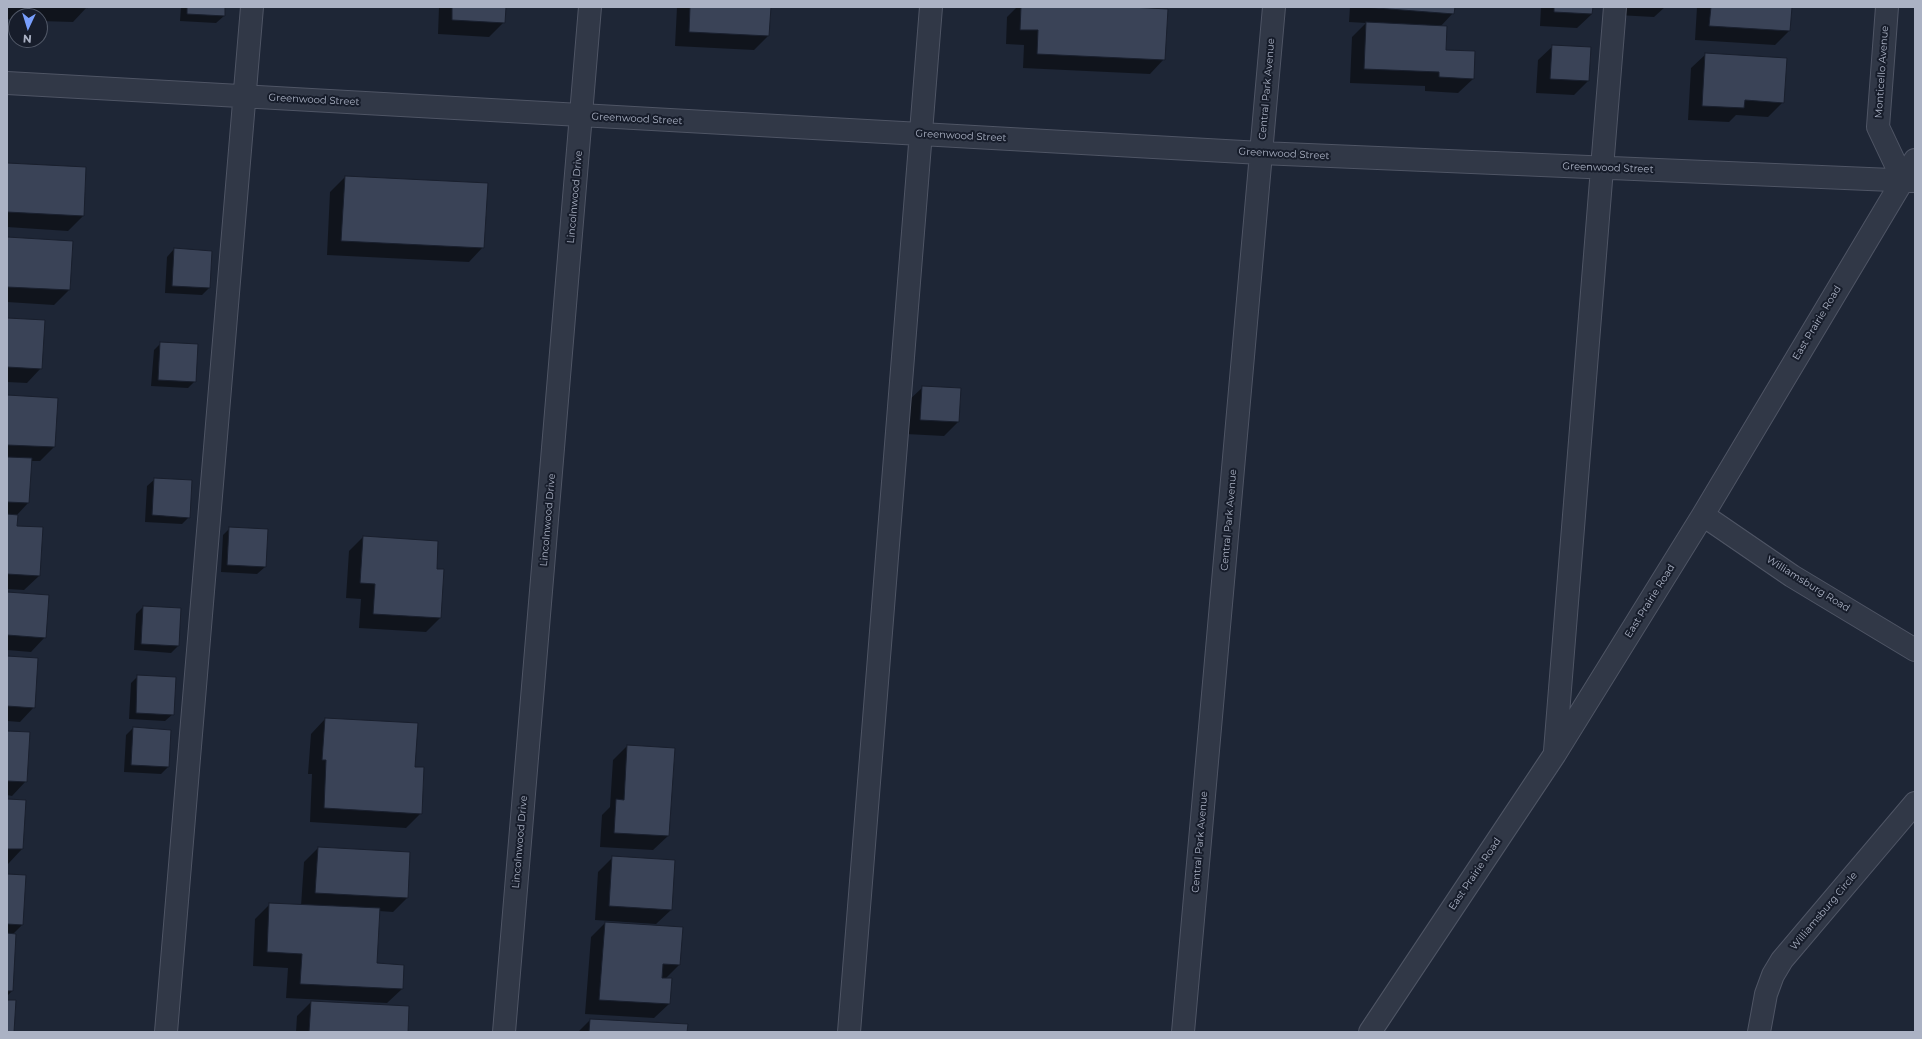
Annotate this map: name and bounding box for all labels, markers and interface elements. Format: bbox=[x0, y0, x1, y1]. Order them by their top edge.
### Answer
north arrow bbox=[8, 8, 48, 48]
street label: Monticello Avenue bbox=[1873, 25, 1891, 119]
text: N bbox=[22, 32, 32, 46]
street label: Central Park Avenue bbox=[1257, 38, 1277, 140]
street label: Greenwood Street bbox=[268, 92, 360, 108]
street label: Greenwood Street bbox=[591, 111, 683, 127]
street label: Greenwood Street bbox=[915, 128, 1007, 144]
street label: Greenwood Street bbox=[1238, 146, 1330, 162]
street label: Lincolnwood Drive bbox=[565, 150, 585, 244]
street label: Greenwood Street bbox=[1562, 160, 1654, 176]
street label: East Prairie Road bbox=[1790, 284, 1844, 362]
street label: Central Park Avenue bbox=[1219, 469, 1239, 571]
street label: Lincolnwood Drive bbox=[538, 473, 558, 567]
street label: Williamsburg Road bbox=[1764, 553, 1852, 615]
street label: East Prairie Road bbox=[1622, 562, 1678, 640]
street label: Central Park Avenue bbox=[1190, 791, 1210, 893]
street label: Lincolnwood Drive bbox=[510, 795, 530, 889]
street label: East Prairie Road bbox=[1446, 836, 1504, 912]
street label: Williamsburg Circle bbox=[1788, 870, 1860, 952]

